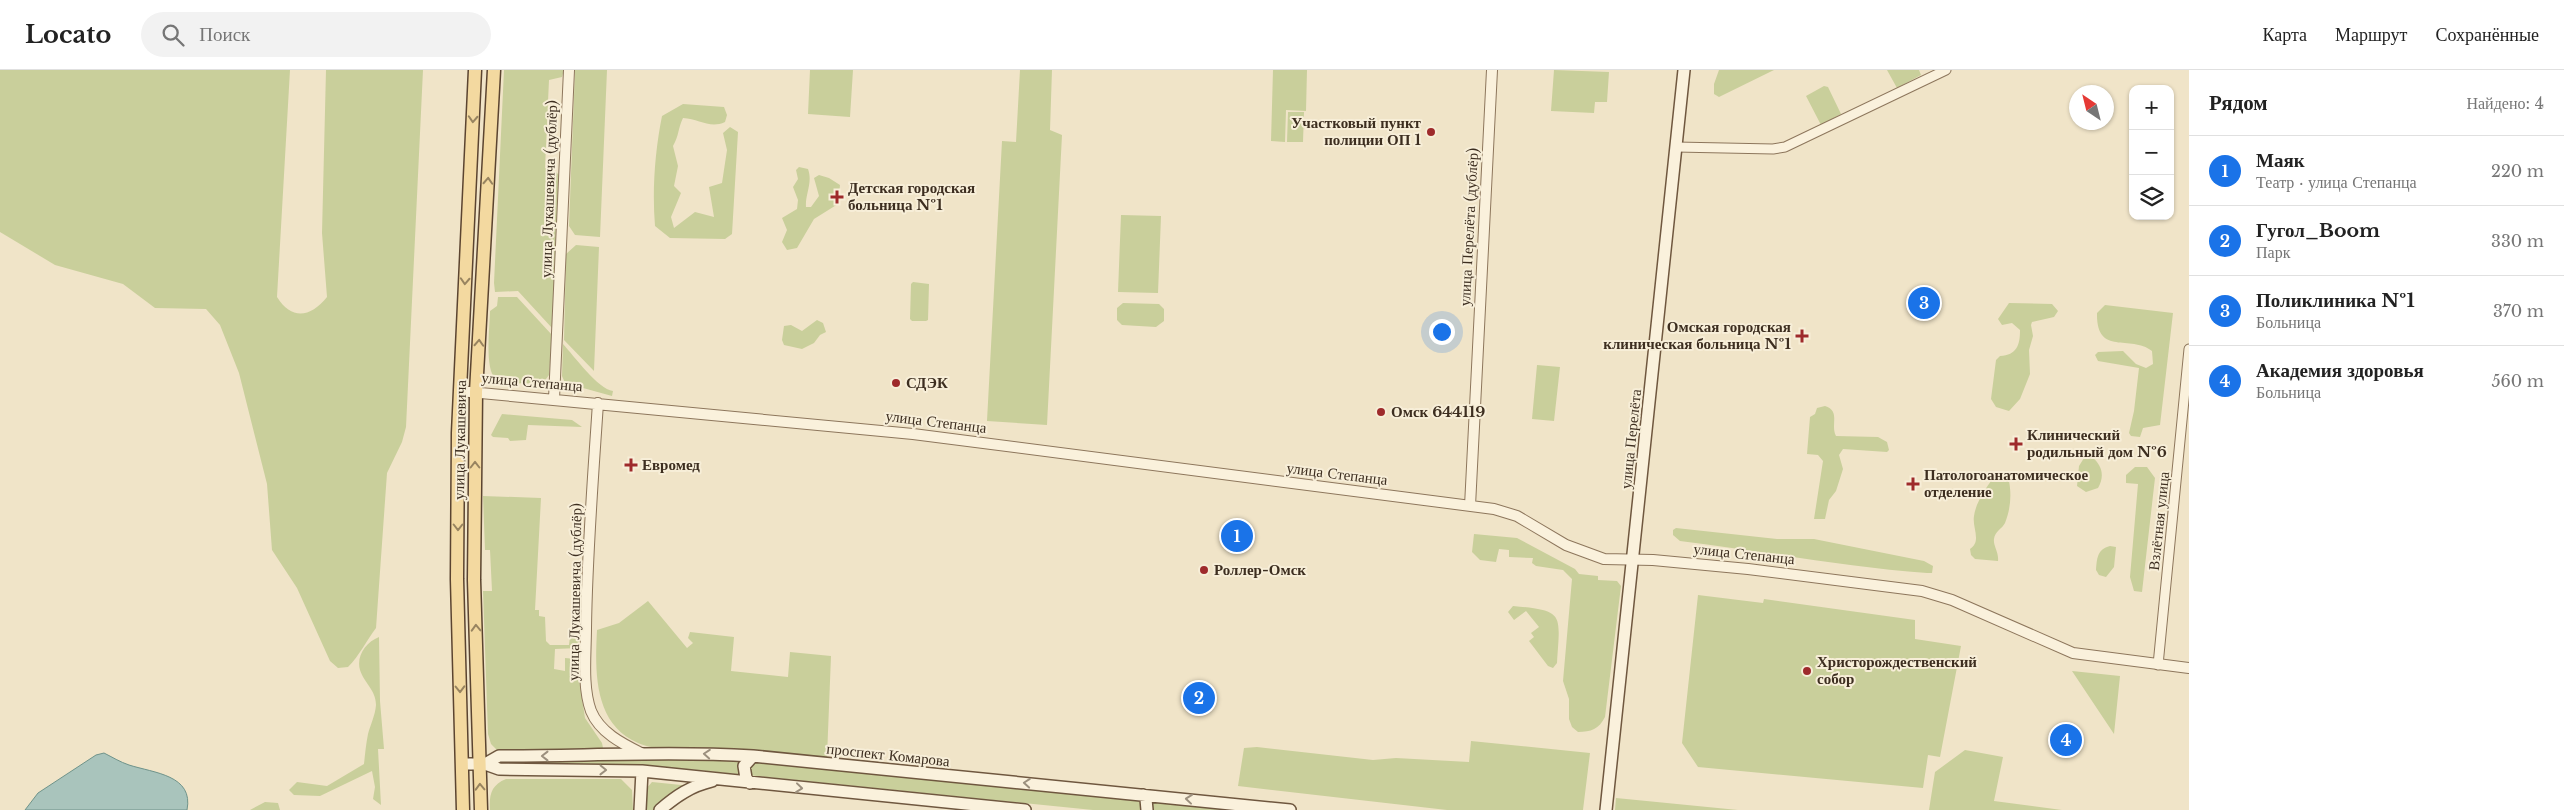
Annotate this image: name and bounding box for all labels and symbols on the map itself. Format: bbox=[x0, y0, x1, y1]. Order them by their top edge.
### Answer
north arrow bbox=[2069, 85, 2114, 130]
street label: улица Лукашевича (дублёр) bbox=[536, 100, 561, 278]
place label: Участковый пункт полиции ОП 1 bbox=[1291, 113, 1422, 149]
one-way arrow bbox=[467, 115, 478, 123]
marker: Участковый пункт полиции ОП 1 bbox=[1425, 126, 1437, 138]
street label: улица Перелёта (дублёр) bbox=[1455, 147, 1482, 307]
one-way arrow bbox=[482, 177, 493, 185]
place label: Детская городская больница №1 bbox=[848, 178, 975, 214]
marker: Детская городская больница №1 bbox=[830, 190, 844, 204]
one-way arrow bbox=[459, 277, 470, 285]
pin: 3 bbox=[1908, 284, 1940, 322]
place label: Омская городская клиническая больница №1 bbox=[1603, 317, 1791, 353]
your location bbox=[1429, 319, 1455, 345]
marker: Омская городская клиническая больница №1 bbox=[1795, 329, 1809, 343]
one-way arrow bbox=[473, 339, 484, 347]
street label: улица Степанца bbox=[481, 368, 584, 395]
place label: СДЭК bbox=[906, 373, 948, 392]
marker: СДЭК bbox=[890, 377, 902, 389]
street label: улица Лукашевича bbox=[449, 380, 470, 500]
street label: улица Перелёта bbox=[1616, 388, 1645, 490]
place label: Омск 644119 bbox=[1391, 402, 1485, 421]
street label: улица Степанца bbox=[884, 406, 988, 437]
marker: Омск 644119 bbox=[1375, 406, 1387, 418]
place label: Клинический родильный дом №6 bbox=[2027, 425, 2167, 461]
marker: Клинический родильный дом №6 bbox=[2009, 437, 2023, 451]
place label: Евромед bbox=[642, 455, 700, 474]
marker: Евромед bbox=[624, 458, 638, 472]
street label: улица Степанца bbox=[1285, 458, 1389, 489]
one-way arrow bbox=[470, 461, 480, 468]
place label: Патологоанатомическое отделение bbox=[1924, 465, 2089, 501]
street label: Взлётная улица bbox=[2144, 470, 2173, 571]
marker: Патологоанатомическое отделение bbox=[1906, 477, 1920, 491]
street label: улица Лукашевича (дублёр) bbox=[563, 503, 586, 681]
pin: 1 bbox=[1221, 517, 1253, 555]
one-way arrow bbox=[453, 524, 463, 531]
street label: улица Степанца bbox=[1692, 539, 1796, 568]
place label: Роллер-Омск bbox=[1214, 560, 1306, 579]
marker: Роллер-Омск bbox=[1198, 564, 1210, 576]
one-way arrow bbox=[470, 623, 481, 631]
place label: Христорождественский собор bbox=[1817, 652, 1977, 688]
marker: Христорождественский собор bbox=[1801, 665, 1813, 677]
pin: 2 bbox=[1183, 679, 1215, 717]
one-way arrow bbox=[455, 686, 466, 694]
pin: 4 bbox=[2050, 721, 2082, 759]
street label: проспект Комарова bbox=[826, 739, 951, 770]
one-way arrow bbox=[703, 748, 711, 759]
one-way arrow bbox=[540, 751, 548, 761]
one-way arrow bbox=[600, 765, 607, 775]
one-way arrow bbox=[1023, 778, 1031, 789]
one-way arrow bbox=[795, 782, 803, 793]
one-way arrow bbox=[475, 783, 485, 790]
one-way arrow bbox=[1185, 794, 1193, 805]

